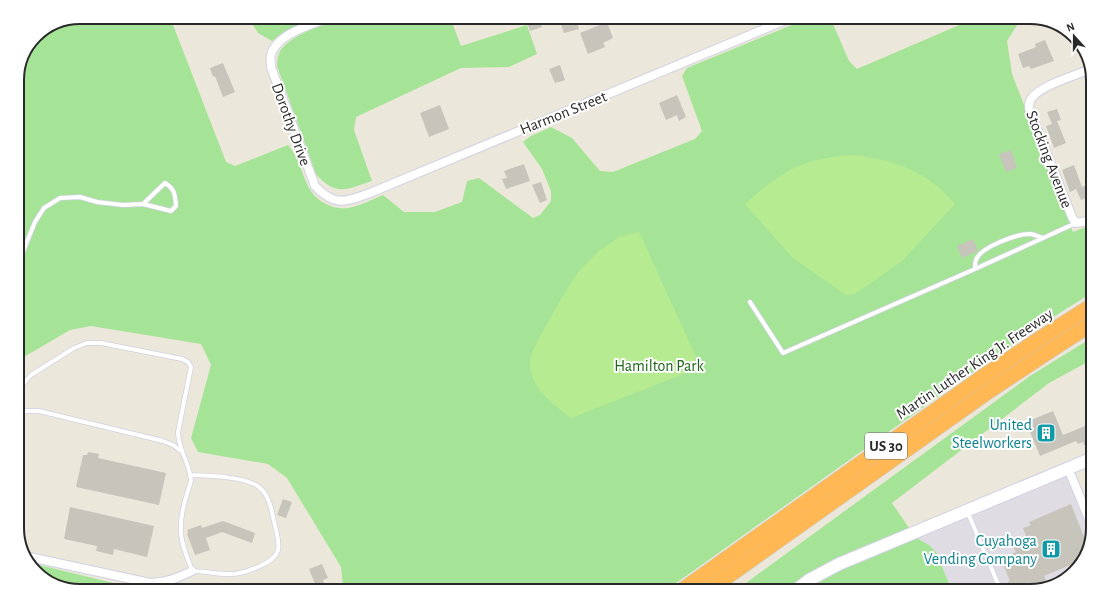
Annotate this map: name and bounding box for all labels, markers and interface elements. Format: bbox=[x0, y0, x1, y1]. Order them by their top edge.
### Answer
north arrow bbox=[1054, 16, 1094, 56]
text: N bbox=[1065, 21, 1076, 34]
street label: Dorothy Drive bbox=[268, 81, 313, 168]
street label: Harmon Street bbox=[518, 88, 609, 138]
street label: Stocking Avenue bbox=[1023, 108, 1075, 210]
street label: Martin Luther King Jr. Freeway bbox=[893, 305, 1056, 423]
park label: Hamilton Park bbox=[614, 358, 704, 374]
place label: United Steelworkers bbox=[952, 417, 1032, 451]
building icon: United Steelworkers bbox=[1035, 422, 1057, 444]
road number: US 30 bbox=[865, 433, 907, 459]
place label: Cuyahoga Vending Company bbox=[924, 533, 1037, 568]
building icon: Cuyahoga Vending Company bbox=[1040, 538, 1062, 560]

